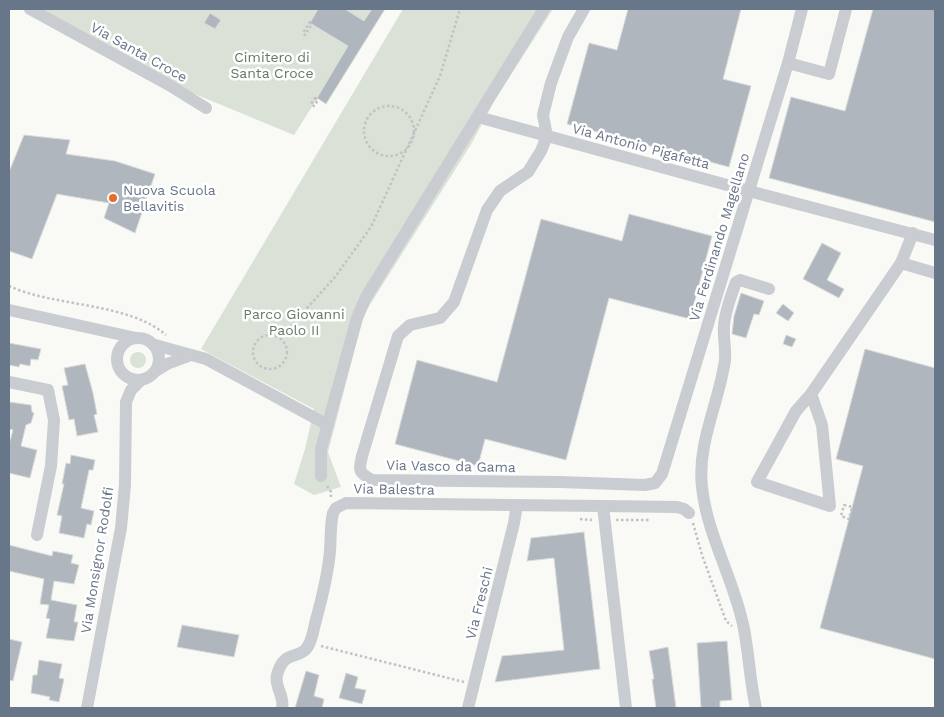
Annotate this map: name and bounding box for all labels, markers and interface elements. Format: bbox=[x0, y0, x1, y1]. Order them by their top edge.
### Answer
street label: Via Santa Croce bbox=[88, 19, 190, 85]
park label: Cimitero di Santa Croce bbox=[231, 49, 313, 81]
street label: Via Antonio Pigafetta bbox=[570, 120, 712, 172]
street label: Via Ferdinando Magellano bbox=[686, 151, 752, 323]
place label: Nuova Scuola Bellavitis bbox=[123, 182, 216, 214]
marker: Nuova Scuola Bellavitis bbox=[107, 192, 119, 204]
park label: Parco Giovanni Paolo II bbox=[243, 306, 345, 338]
street label: Via Vasco da Gama bbox=[386, 457, 516, 475]
street label: Via Balestra bbox=[353, 480, 435, 498]
street label: Via Monsignor Rodolfi bbox=[78, 486, 116, 634]
street label: Via Freschi bbox=[462, 565, 496, 641]

